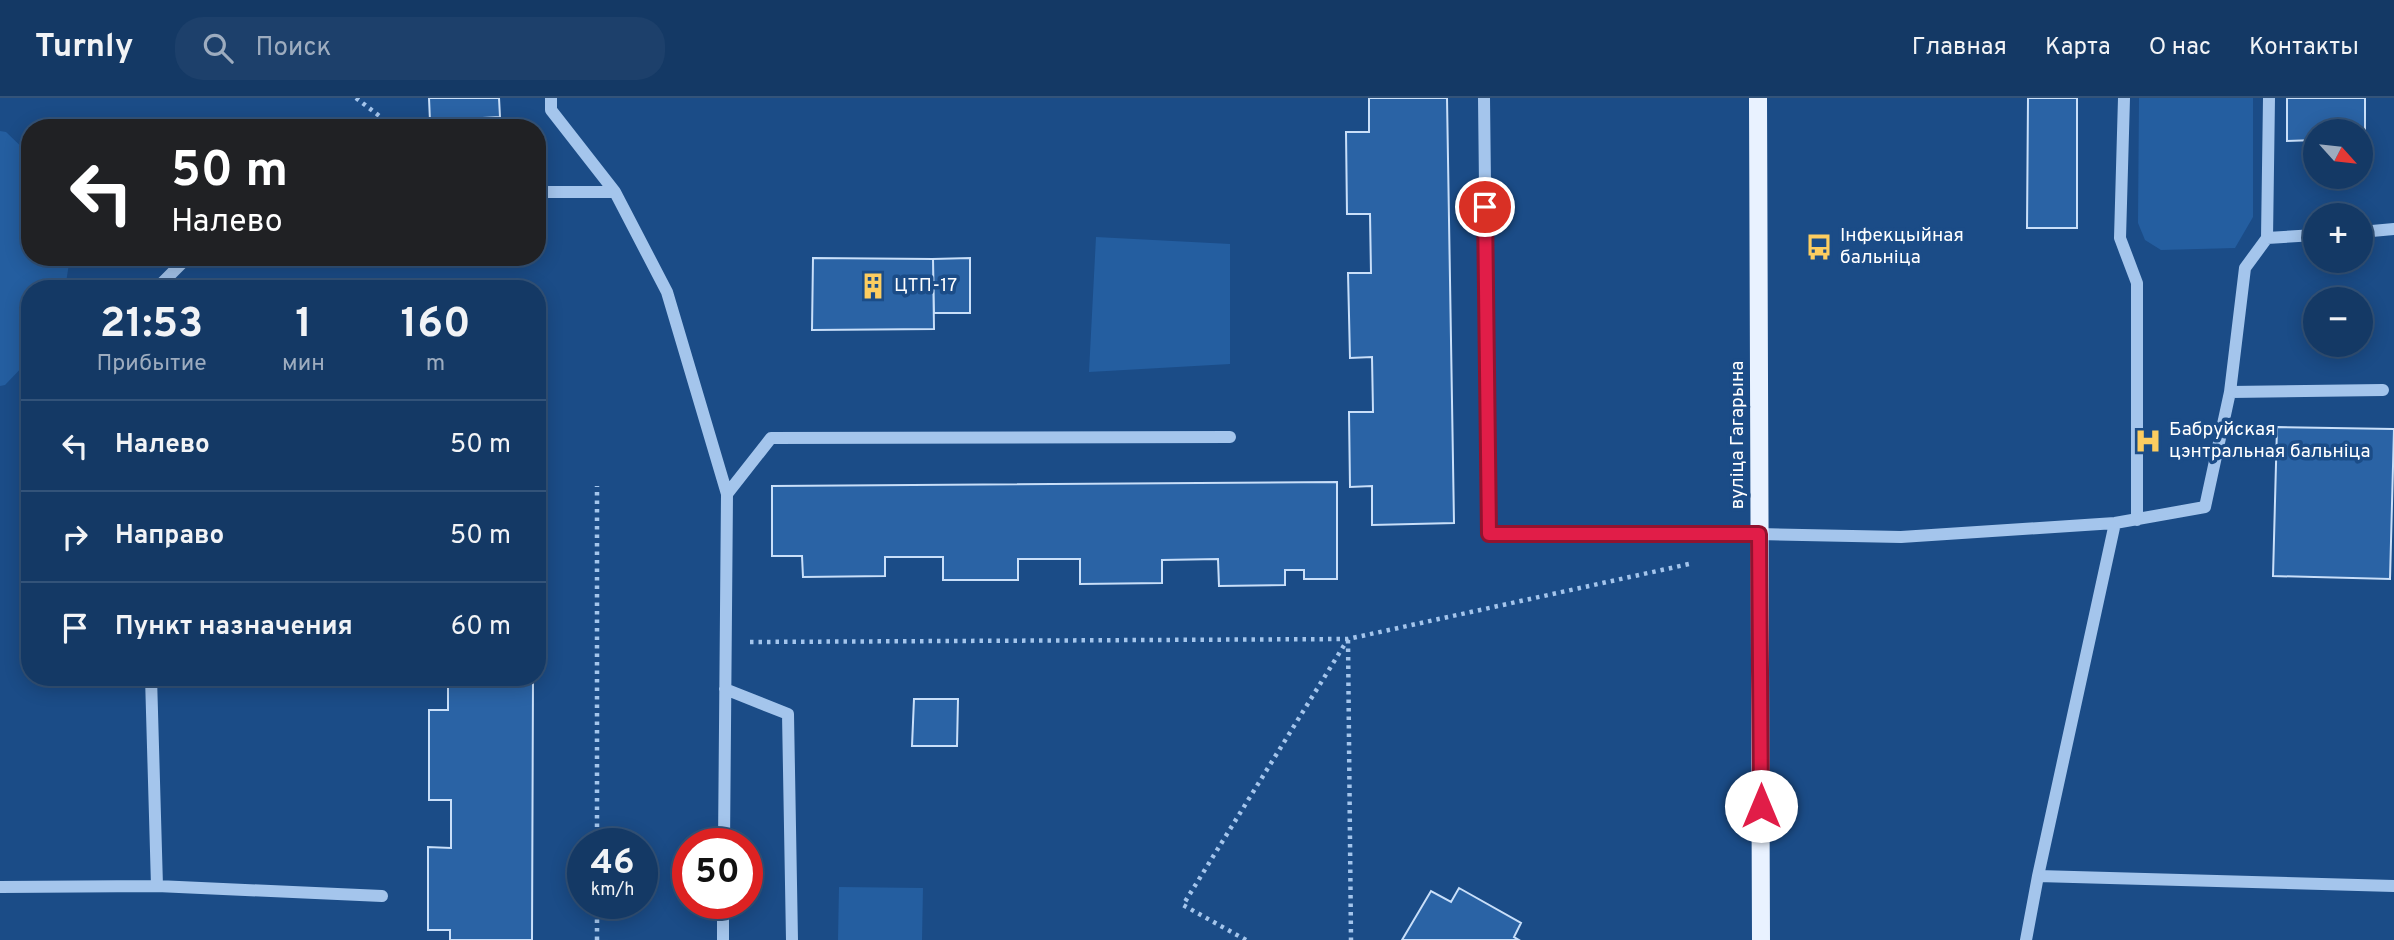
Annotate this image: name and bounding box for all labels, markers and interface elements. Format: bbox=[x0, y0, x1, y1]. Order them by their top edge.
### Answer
search box bbox=[175, 17, 665, 80]
text: Turnly bbox=[35, 27, 133, 69]
icon: search bbox=[199, 29, 237, 67]
text: Поиск bbox=[255, 32, 331, 65]
text: Главная bbox=[1912, 33, 2007, 63]
text: Карта bbox=[2045, 33, 2111, 63]
text: О нас bbox=[2149, 33, 2211, 63]
text: Контакты bbox=[2249, 33, 2359, 63]
north arrow bbox=[2303, 119, 2373, 189]
map controls bbox=[2303, 119, 2373, 357]
text: 50 m bbox=[171, 142, 288, 204]
icon: left bbox=[56, 147, 147, 238]
pin bbox=[1455, 177, 1515, 237]
icon: arrive bbox=[1466, 188, 1504, 226]
text: Налево bbox=[171, 203, 283, 243]
button: + bbox=[2303, 203, 2373, 273]
place label: Інфекцыйная бальніца bbox=[1840, 224, 1964, 270]
bus stop icon: Інфекцыйная бальніца bbox=[1804, 232, 1834, 262]
building icon: ЦТП-17 bbox=[858, 271, 888, 301]
place label: ЦТП-17 bbox=[894, 274, 957, 298]
button: − bbox=[2303, 287, 2373, 357]
text: 21:53 bbox=[100, 299, 203, 352]
text: 1 bbox=[295, 299, 312, 352]
text: 160 bbox=[400, 299, 471, 352]
text: Прибытие bbox=[96, 350, 207, 379]
text: мин bbox=[282, 350, 325, 379]
text: m bbox=[426, 350, 445, 379]
street label: вуліца Гагарына bbox=[1726, 361, 1750, 509]
place label: Бабруйская цэнтральная бальніца bbox=[2169, 418, 2371, 464]
hospital icon: Бабруйская цэнтральная бальніца bbox=[2133, 426, 2163, 456]
icon: left bbox=[56, 427, 94, 465]
text: Налево bbox=[115, 429, 210, 462]
text: 50 m bbox=[450, 429, 511, 462]
icon: right bbox=[56, 518, 94, 556]
text: Направо bbox=[115, 520, 224, 553]
text: 50 m bbox=[450, 520, 511, 553]
icon: arrive bbox=[56, 609, 94, 647]
text: Пункт назначения bbox=[115, 611, 353, 644]
text: 60 m bbox=[451, 611, 511, 644]
position arrow bbox=[1724, 769, 1798, 843]
speed limit sign: 50 bbox=[672, 828, 763, 919]
text: 46 bbox=[591, 842, 635, 886]
text: km/h bbox=[591, 879, 634, 902]

